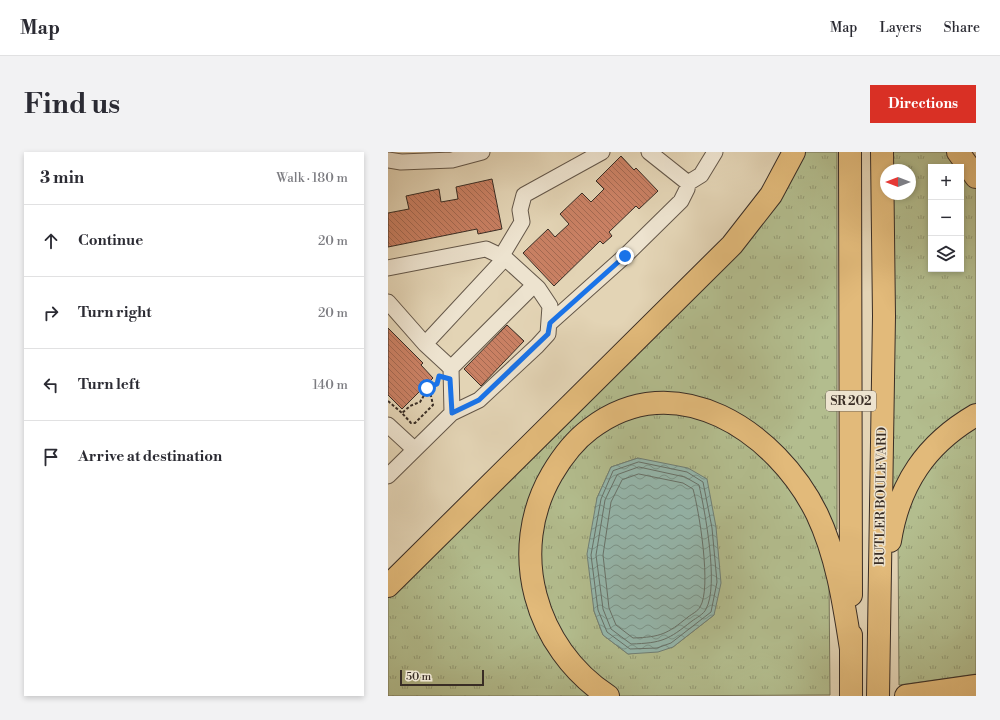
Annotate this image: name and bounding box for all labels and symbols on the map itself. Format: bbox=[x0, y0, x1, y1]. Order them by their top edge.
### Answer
north arrow bbox=[880, 164, 916, 200]
route end bbox=[616, 247, 634, 265]
route start bbox=[418, 379, 436, 397]
road number: SR 202 bbox=[826, 391, 876, 411]
street label: BUTLER BOULEVARD bbox=[872, 427, 890, 566]
scale bar bbox=[400, 668, 484, 687]

